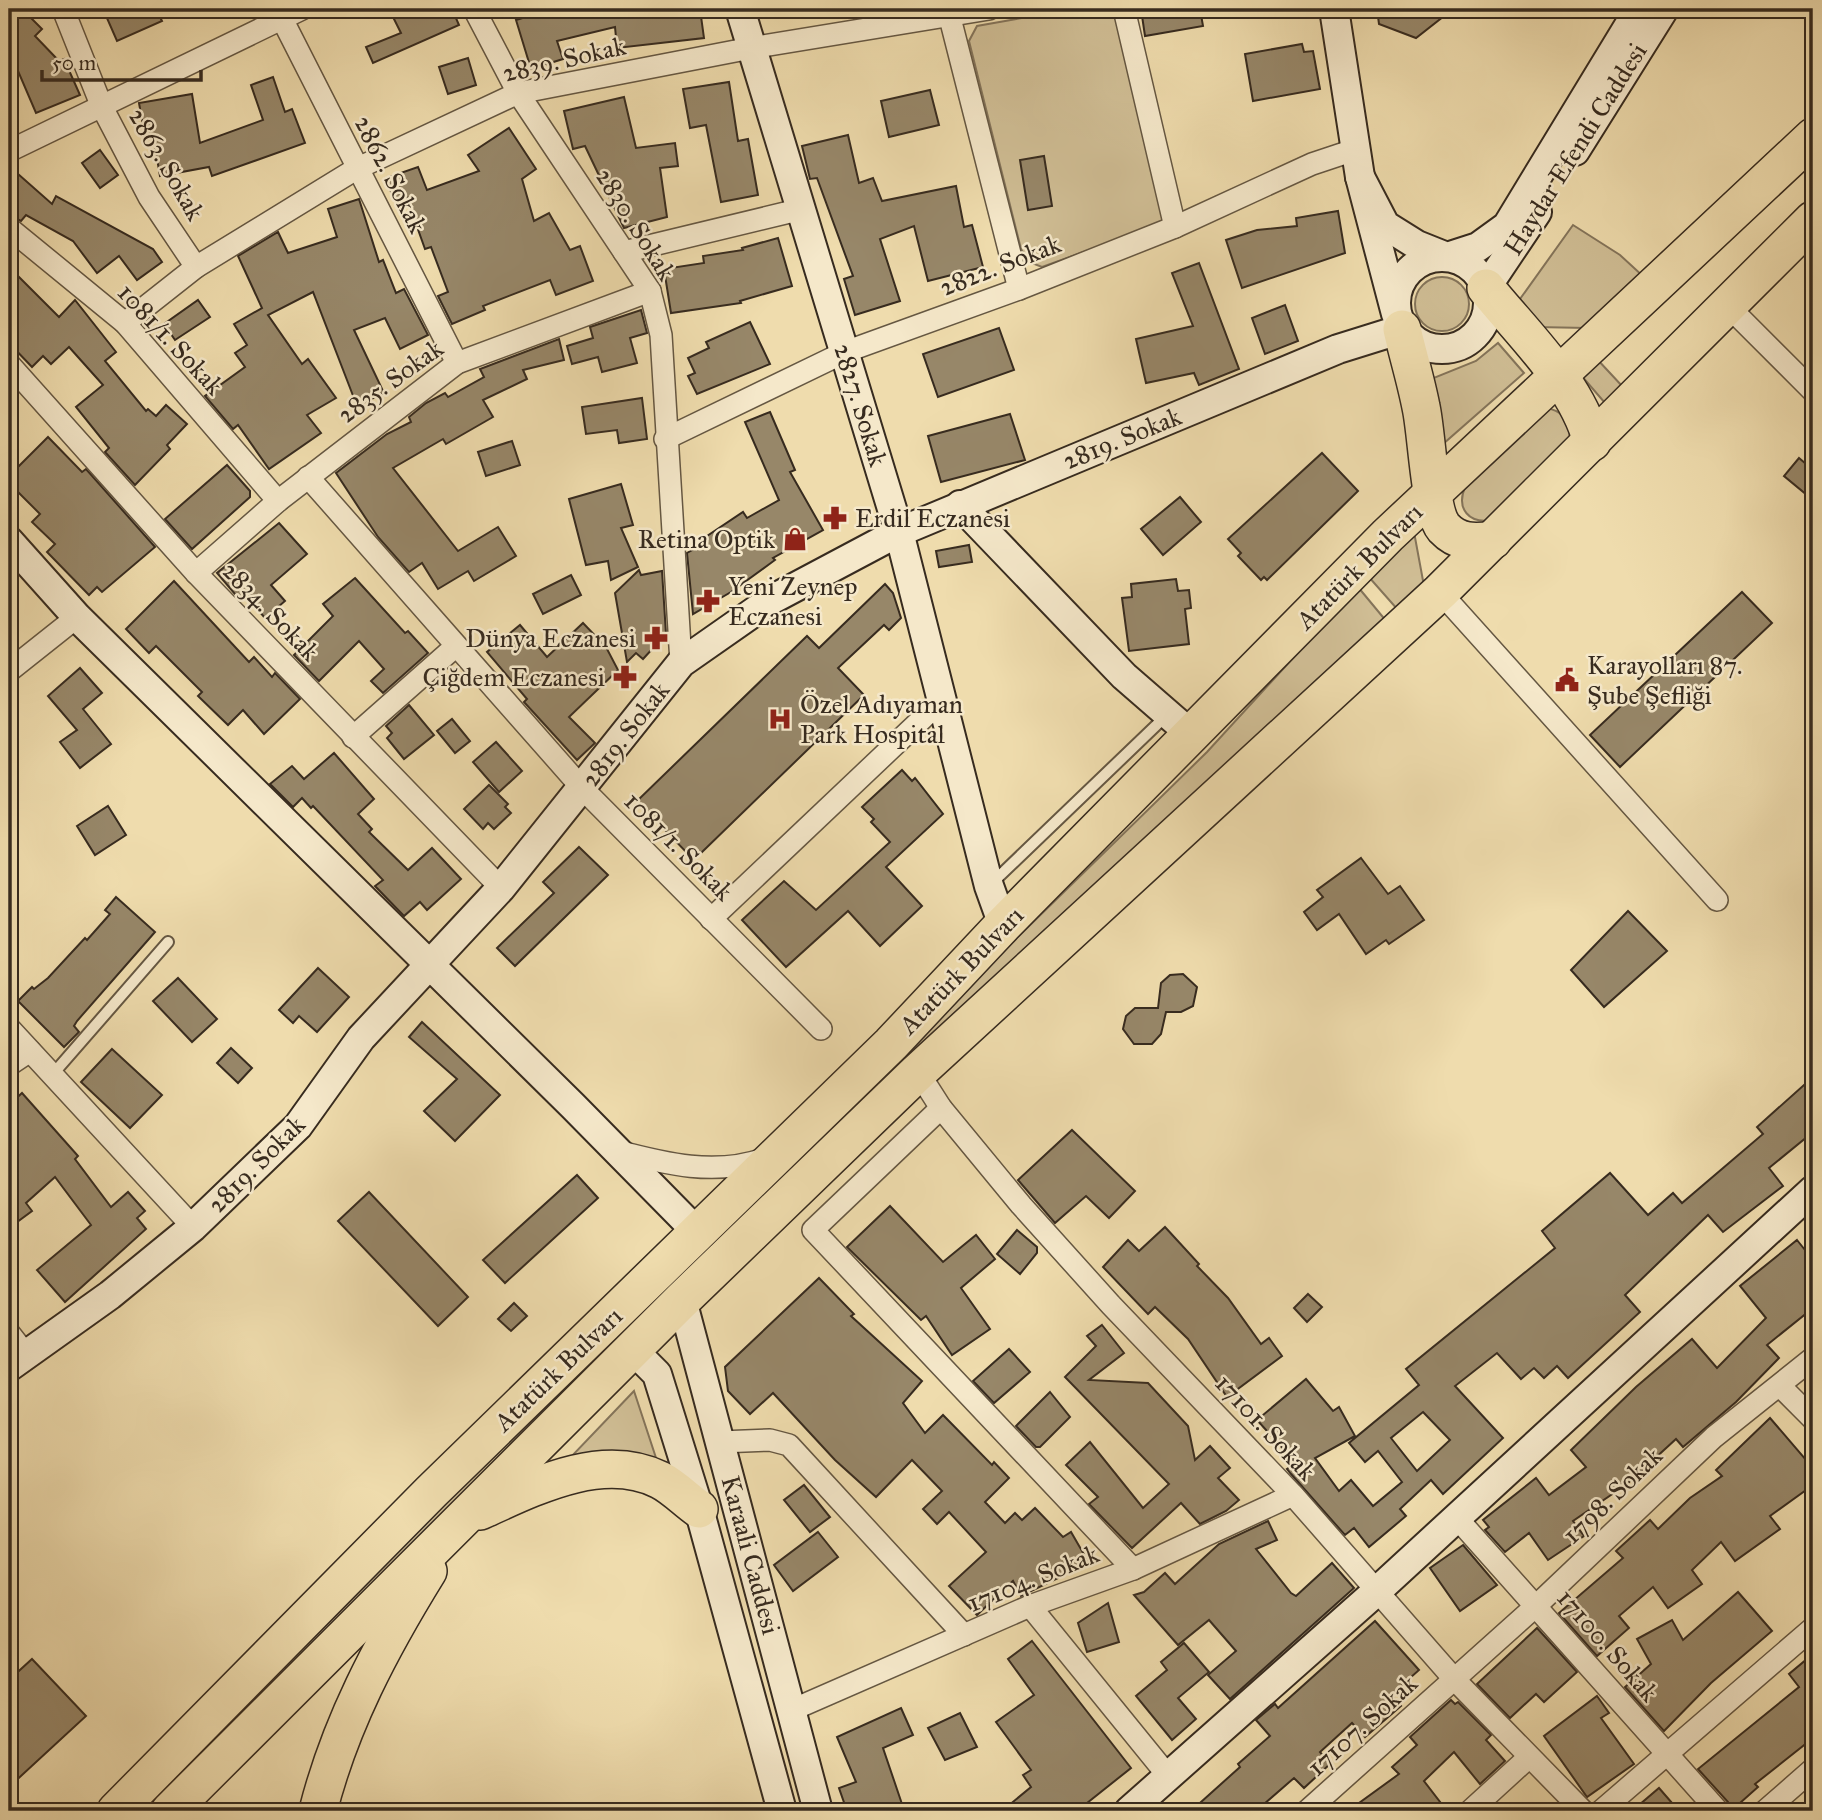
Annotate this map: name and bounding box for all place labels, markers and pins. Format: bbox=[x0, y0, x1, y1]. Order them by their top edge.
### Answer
place label: Erdil Eczanesi bbox=[855, 502, 1010, 534]
pharmacy icon: Erdil Eczanesi bbox=[821, 504, 849, 532]
place label: Retina Optik bbox=[638, 523, 776, 555]
shop icon: Retina Optik bbox=[781, 525, 809, 553]
place label: Yeni Zeynep Eczanesi bbox=[728, 570, 857, 632]
pharmacy icon: Yeni Zeynep Eczanesi bbox=[694, 587, 722, 615]
place label: Dünya Eczanesi bbox=[465, 622, 636, 654]
pharmacy icon: Dünya Eczanesi bbox=[642, 624, 670, 652]
place label: Karayolları 87. Şube Şefliği bbox=[1587, 649, 1742, 711]
place label: Çiğdem Eczanesi bbox=[423, 661, 605, 693]
pharmacy icon: Çiğdem Eczanesi bbox=[611, 663, 639, 691]
public building icon: Karayolları 87. Şube Şefliği bbox=[1553, 666, 1581, 694]
place label: Özel Adıyaman Park Hospital bbox=[800, 688, 963, 750]
hospital icon: Özel Adıyaman Park Hospital bbox=[766, 705, 794, 733]

